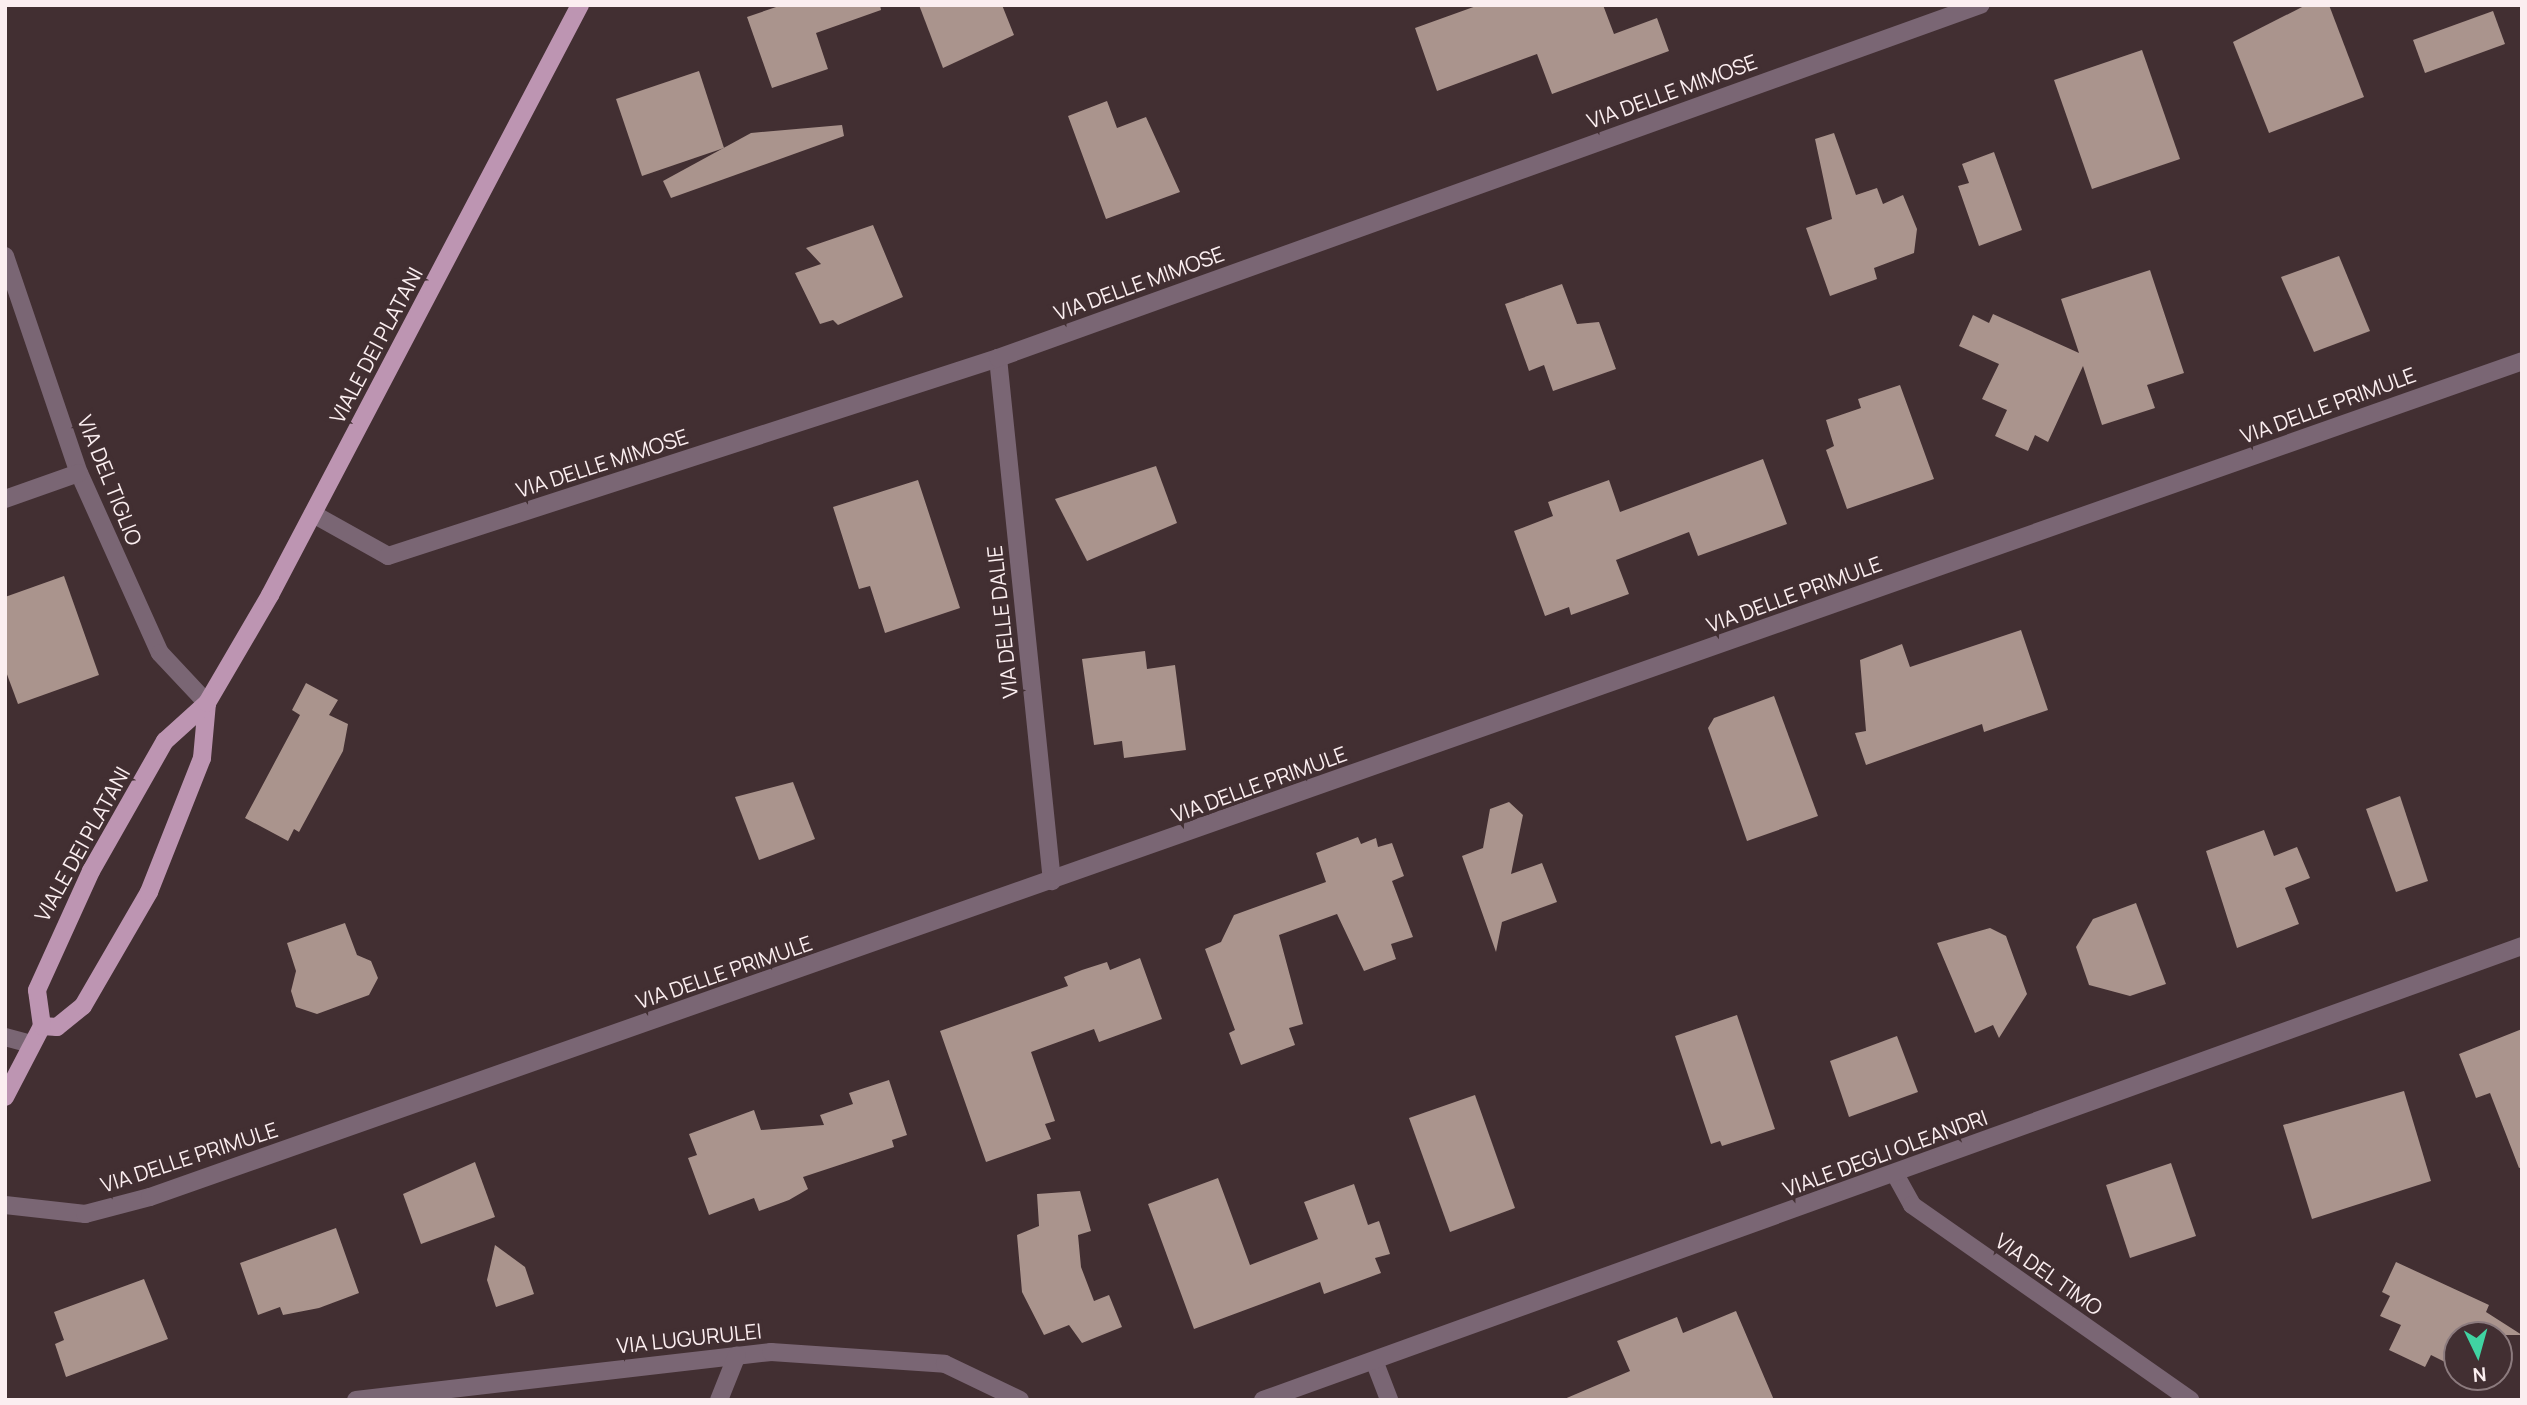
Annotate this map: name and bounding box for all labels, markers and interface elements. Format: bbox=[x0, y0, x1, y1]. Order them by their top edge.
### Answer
street label: VIA DELLE MIMOSE bbox=[1584, 49, 1760, 133]
street label: VIA DELLE MIMOSE bbox=[1051, 241, 1227, 325]
street label: VIALE DEI PLATANI bbox=[324, 263, 428, 427]
street label: VIA DELLE PRIMULE bbox=[2237, 362, 2419, 448]
street label: VIA DEL TIGLIO bbox=[72, 411, 148, 549]
street label: VIA DELLE MIMOSE bbox=[513, 423, 691, 503]
street label: VIA DELLE DALIE bbox=[981, 544, 1023, 700]
street label: VIA DELLE PRIMULE bbox=[1703, 551, 1885, 637]
street label: VIA DELLE PRIMULE bbox=[1168, 741, 1350, 827]
street label: VIALE DEI PLATANI bbox=[29, 762, 135, 926]
street label: VIA DELLE PRIMULE bbox=[633, 930, 815, 1014]
street label: VIALE DEGLI OLEANDRI bbox=[1779, 1104, 1991, 1202]
street label: VIA DELLE PRIMULE bbox=[97, 1116, 281, 1198]
street label: VIA DEL TIMO bbox=[1990, 1227, 2108, 1321]
street label: VIA LUGURULEI bbox=[615, 1318, 763, 1358]
north arrow bbox=[2443, 1321, 2513, 1391]
text: N bbox=[2472, 1361, 2488, 1388]

